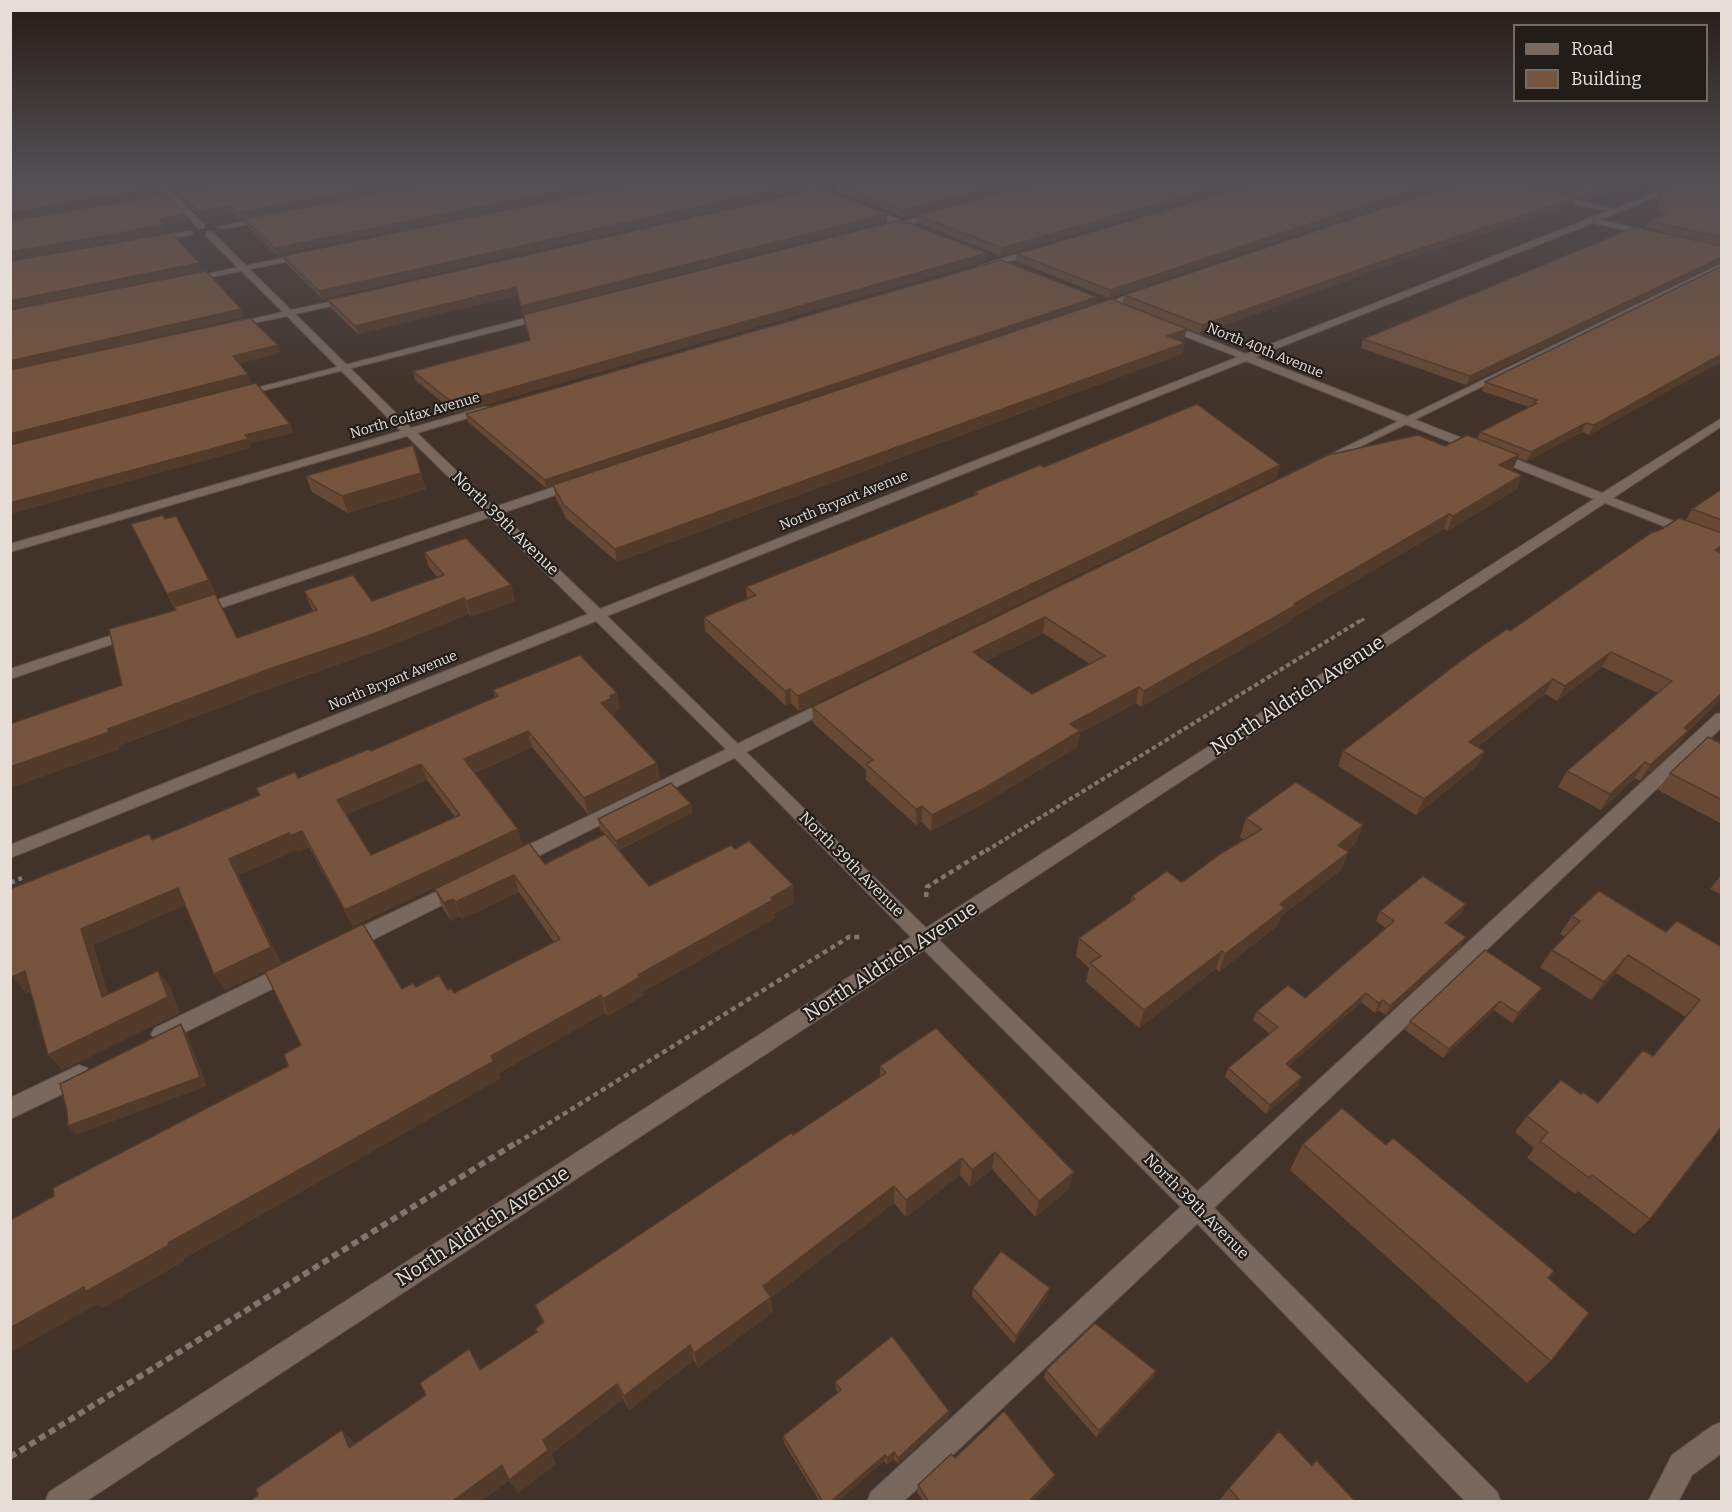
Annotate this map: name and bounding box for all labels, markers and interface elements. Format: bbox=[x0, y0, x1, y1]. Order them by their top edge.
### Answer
legend bbox=[1513, 24, 1708, 102]
text: Road bbox=[1571, 38, 1613, 60]
text: Building bbox=[1571, 68, 1642, 90]
street label: North 40th Avenue bbox=[1204, 320, 1326, 382]
street label: North Colfax Avenue bbox=[348, 389, 482, 443]
street label: North Bryant Avenue bbox=[777, 467, 911, 535]
street label: North 39th Avenue bbox=[448, 468, 562, 580]
street label: North Aldrich Avenue bbox=[1207, 631, 1389, 761]
street label: North Bryant Avenue bbox=[326, 647, 460, 715]
street label: North 39th Avenue bbox=[794, 808, 908, 922]
street label: North Aldrich Avenue bbox=[800, 897, 982, 1027]
street label: North 39th Avenue bbox=[1139, 1150, 1253, 1264]
street label: North Aldrich Avenue bbox=[392, 1162, 574, 1292]

